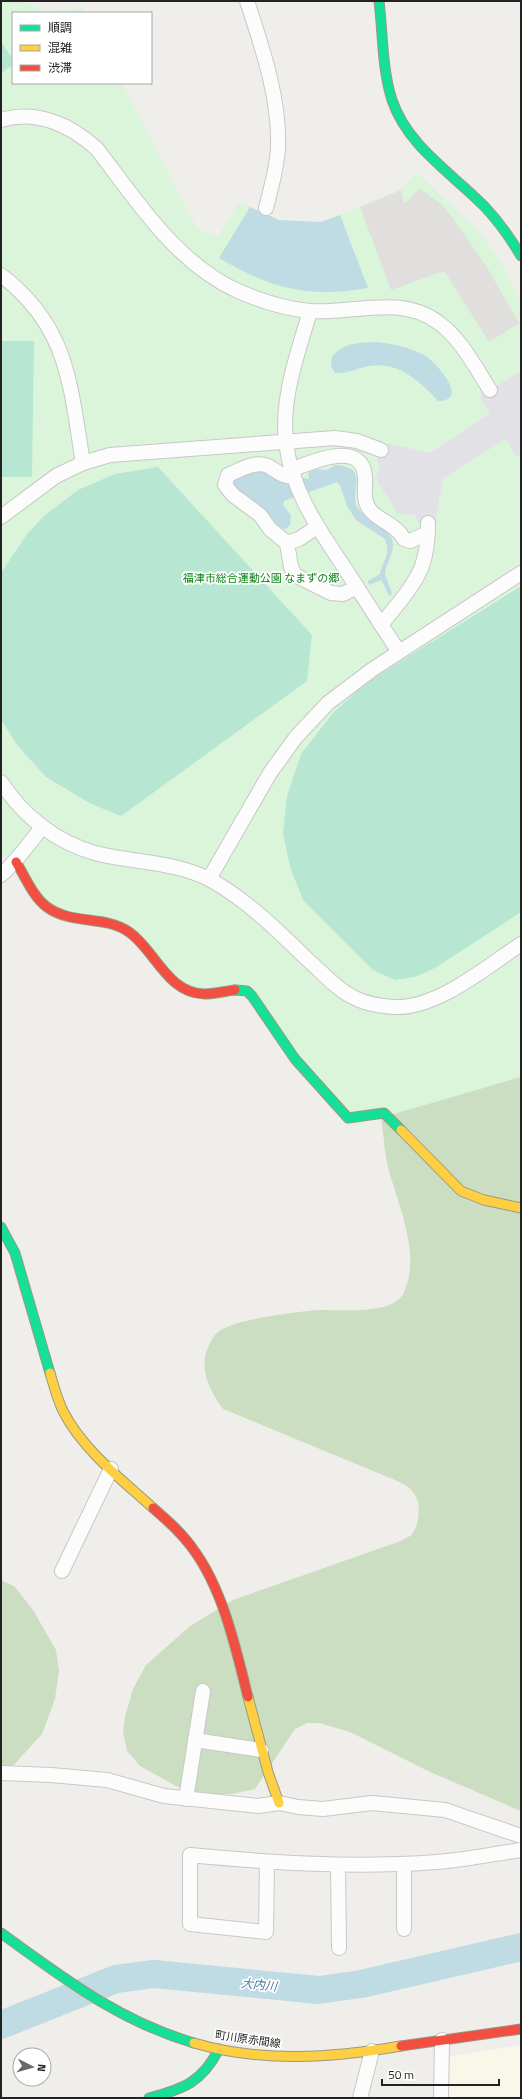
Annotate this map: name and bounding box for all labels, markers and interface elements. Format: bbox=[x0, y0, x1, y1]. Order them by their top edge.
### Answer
legend bbox=[12, 12, 152, 84]
text: 順調 bbox=[48, 18, 72, 37]
text: 混雑 bbox=[48, 38, 72, 57]
text: 渋滞 bbox=[48, 58, 72, 77]
park label: 福津市総合運動公園 なまずの郷 bbox=[183, 570, 339, 586]
water label: 大内川 bbox=[240, 1973, 280, 1996]
street label: 町川原赤間線 bbox=[214, 2026, 282, 2052]
north arrow bbox=[12, 2047, 52, 2087]
scale bar bbox=[382, 2061, 499, 2087]
text: N bbox=[34, 2063, 50, 2073]
text: 50 m bbox=[388, 2065, 414, 2084]

